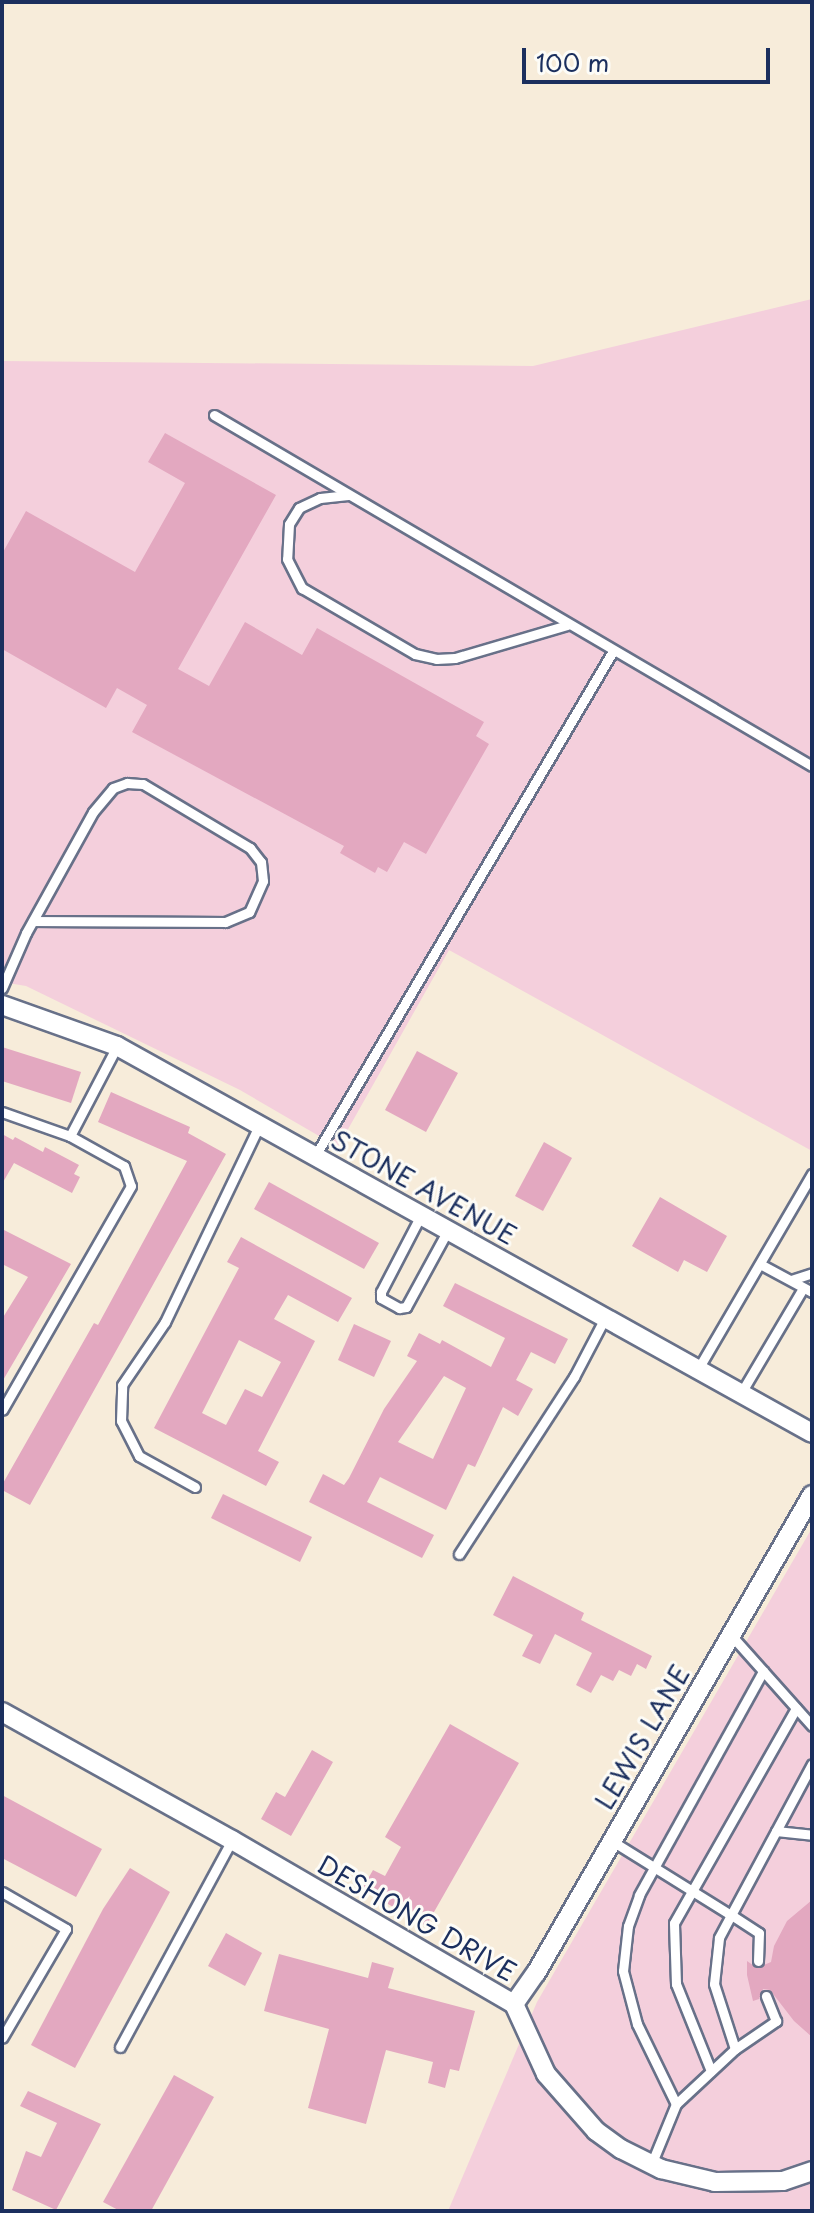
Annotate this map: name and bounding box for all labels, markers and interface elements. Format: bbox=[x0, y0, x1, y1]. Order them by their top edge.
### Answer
scale bar bbox=[526, 32, 774, 82]
text: 100 m bbox=[536, 44, 609, 80]
street label: STONE AVENUE bbox=[326, 1123, 522, 1251]
street label: LEWIS LANE bbox=[588, 1660, 696, 1814]
street label: DESHONG DRIVE bbox=[312, 1848, 522, 1988]

